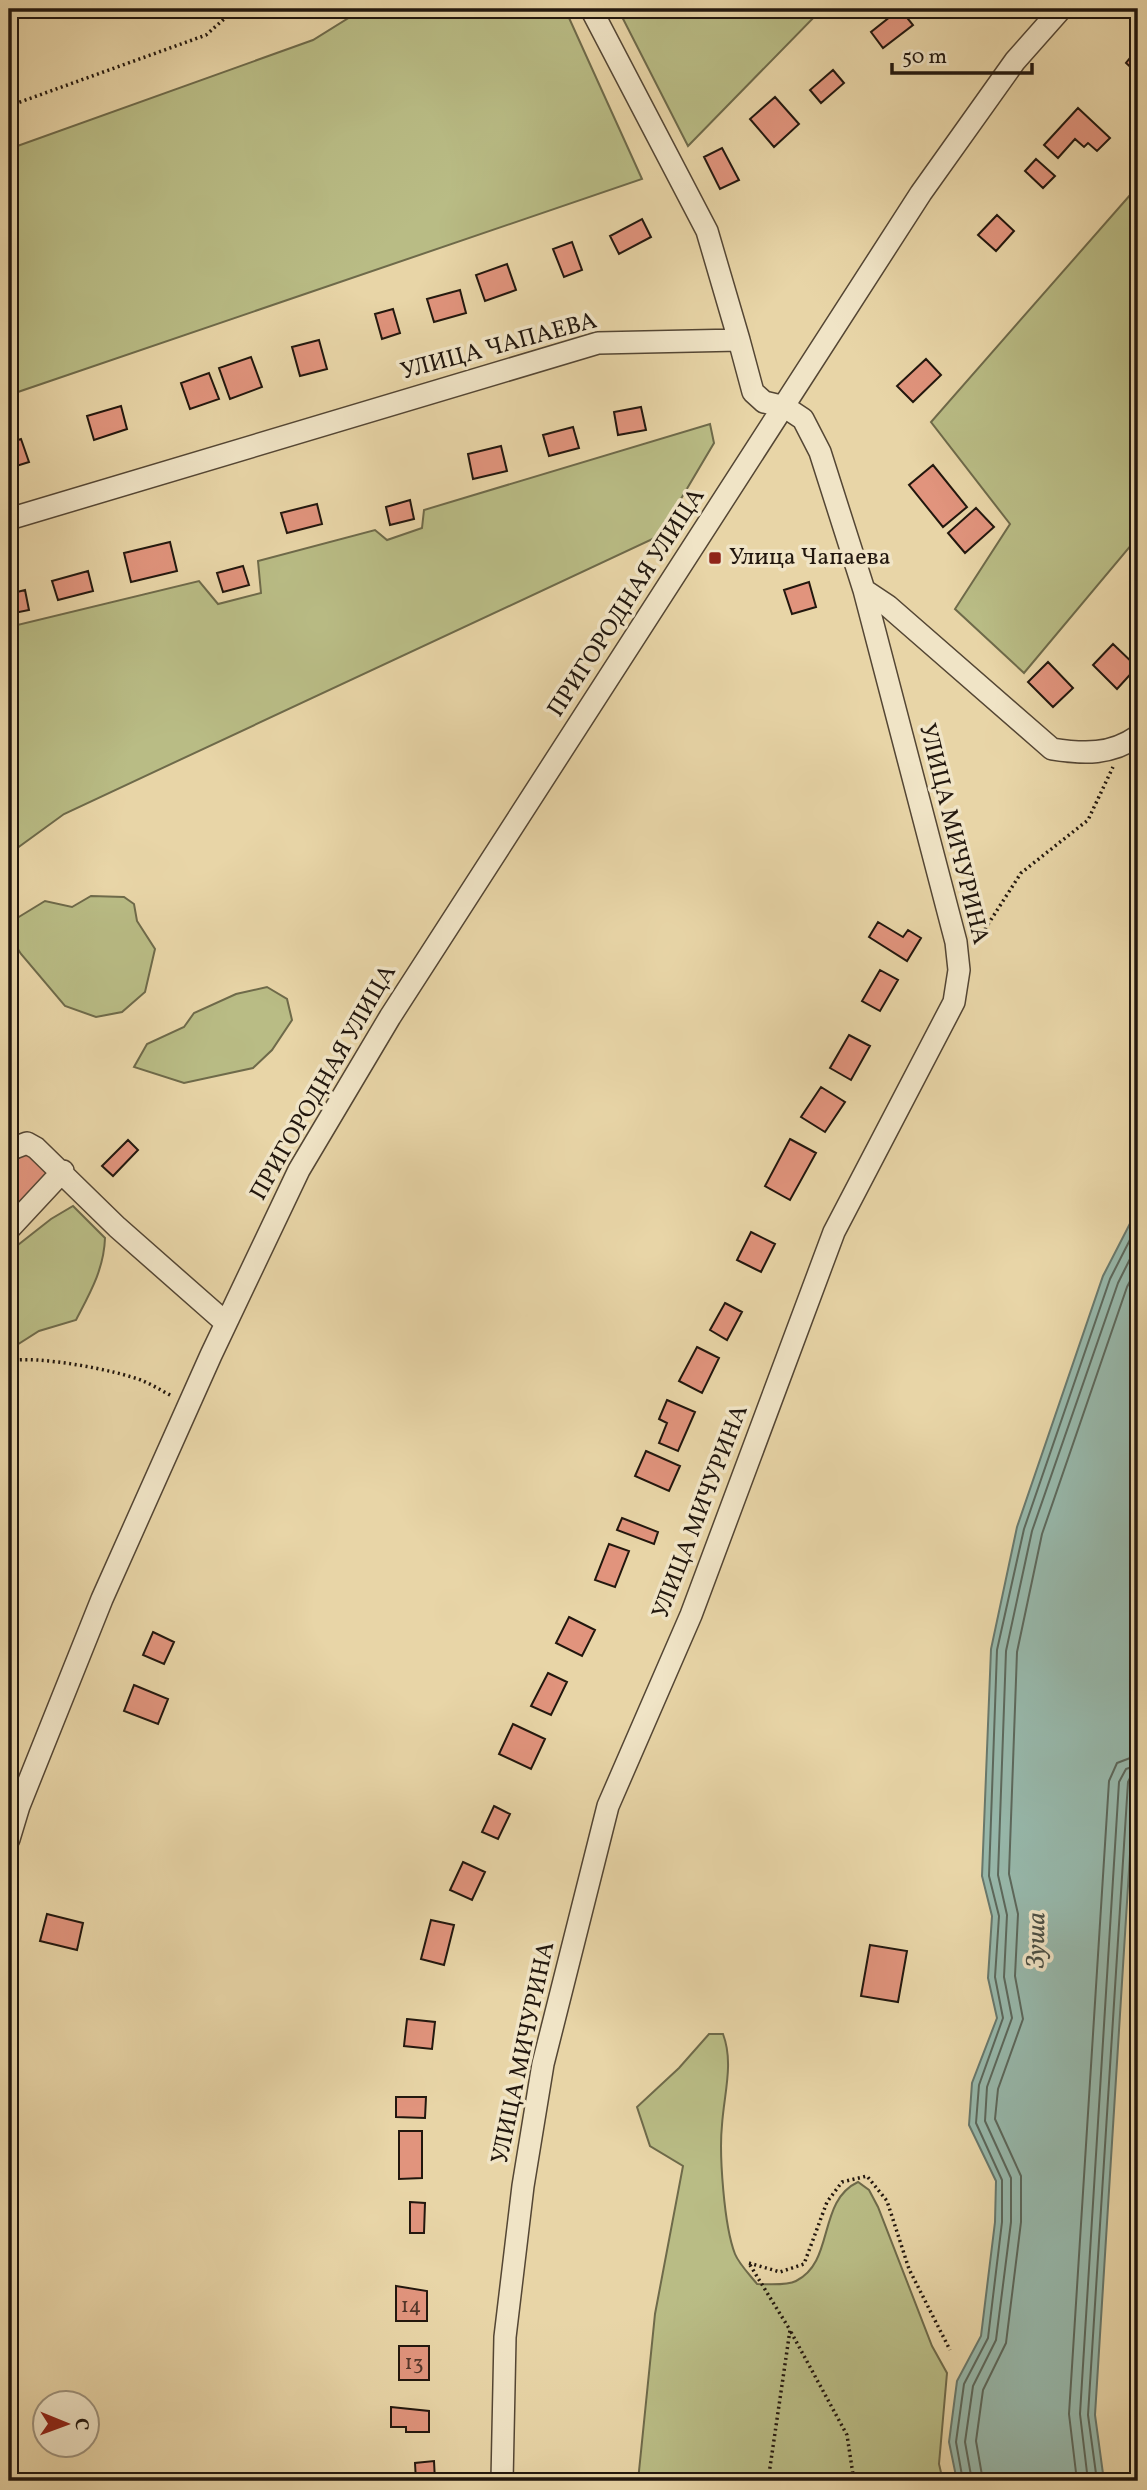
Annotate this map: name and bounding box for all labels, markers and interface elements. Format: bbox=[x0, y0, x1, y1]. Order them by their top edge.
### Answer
scale bar bbox=[892, 32, 1032, 76]
text: 50 m bbox=[902, 43, 947, 72]
street label: УЛИЦА ЧАПАЕВА bbox=[397, 304, 601, 390]
street label: ПРИГОРОДНАЯ УЛИЦА bbox=[540, 482, 714, 724]
place label: Улица Чапаева bbox=[729, 541, 891, 575]
marker: Улица Чапаева bbox=[707, 550, 723, 566]
street label: УЛИЦА МИЧУРИНА bbox=[909, 720, 997, 948]
street label: ПРИГОРОДНАЯ УЛИЦА bbox=[242, 959, 406, 1207]
street label: УЛИЦА МИЧУРИНА bbox=[645, 1400, 758, 1624]
water label: Зуша bbox=[1018, 1912, 1055, 1969]
street label: УЛИЦА МИЧУРИНА bbox=[484, 1939, 564, 2167]
house number: 14 bbox=[401, 2292, 421, 2321]
house number: 13 bbox=[405, 2349, 423, 2378]
north arrow bbox=[32, 2388, 102, 2458]
text: С bbox=[68, 2418, 94, 2431]

